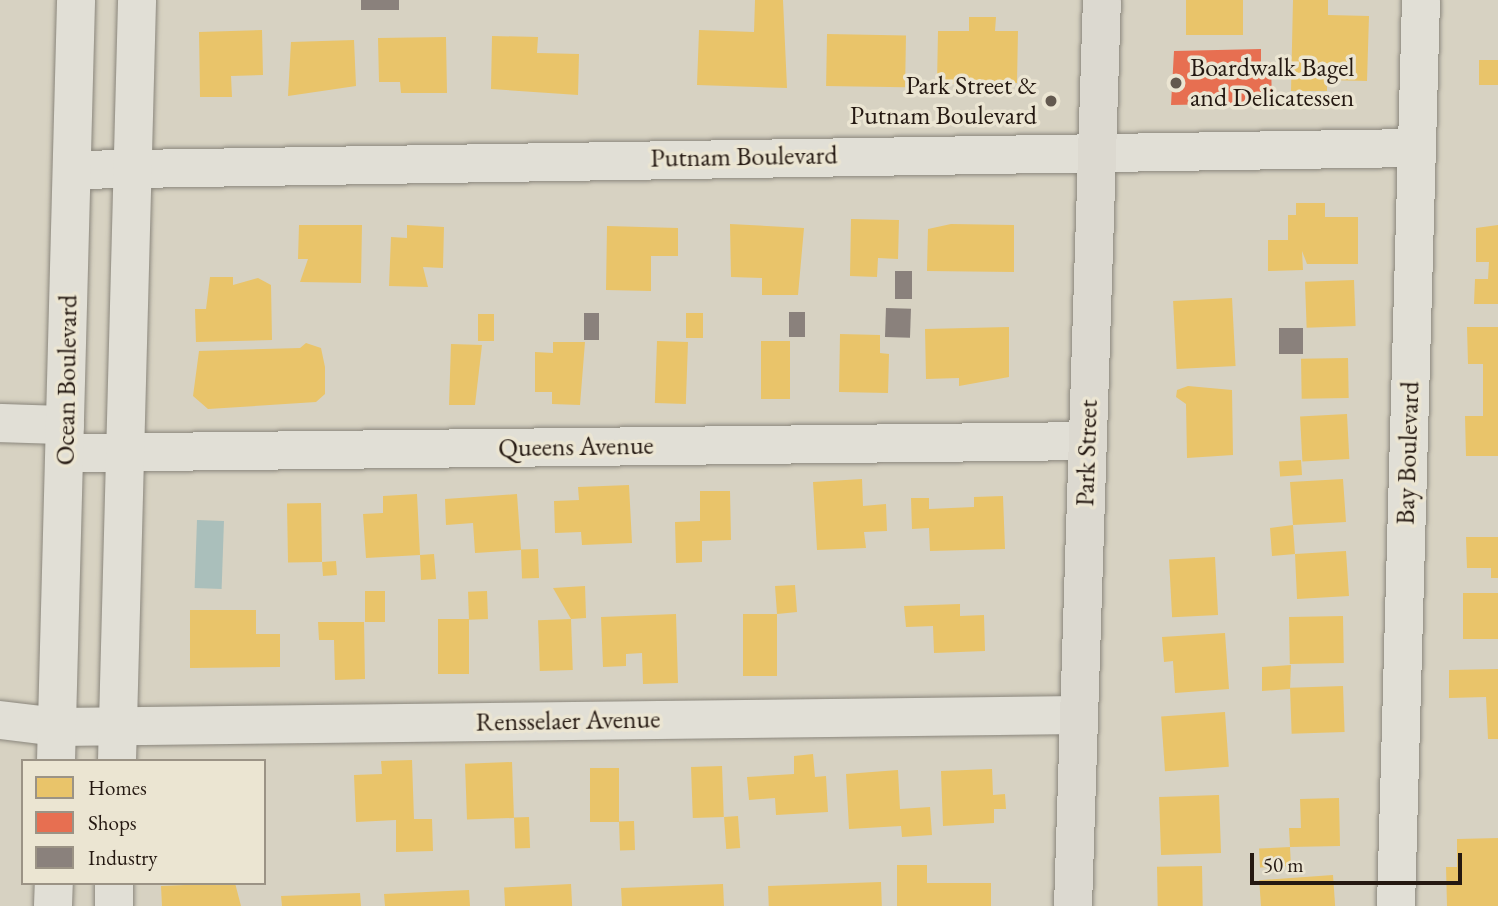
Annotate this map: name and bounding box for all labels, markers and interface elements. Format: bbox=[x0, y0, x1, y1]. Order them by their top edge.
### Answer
place label: Boardwalk Bagel and Delicatessen bbox=[1190, 52, 1355, 114]
place label: Park Street & Putnam Boulevard bbox=[850, 70, 1037, 132]
marker: Boardwalk Bagel and Delicatessen bbox=[1168, 75, 1184, 91]
marker: Park Street & Putnam Boulevard bbox=[1043, 93, 1059, 109]
street label: Putnam Boulevard bbox=[650, 140, 838, 174]
street label: Ocean Boulevard bbox=[50, 294, 84, 466]
street label: Bay Boulevard bbox=[1390, 381, 1426, 525]
street label: Park Street bbox=[1070, 399, 1104, 507]
street label: Queens Avenue bbox=[498, 430, 654, 464]
street label: Rensselaer Avenue bbox=[475, 704, 661, 738]
legend bbox=[21, 759, 266, 885]
text: Homes bbox=[88, 774, 147, 801]
text: Shops bbox=[88, 809, 137, 836]
scale bar bbox=[1253, 839, 1465, 883]
text: Industry bbox=[88, 844, 158, 871]
text: 50 m bbox=[1263, 851, 1304, 878]

